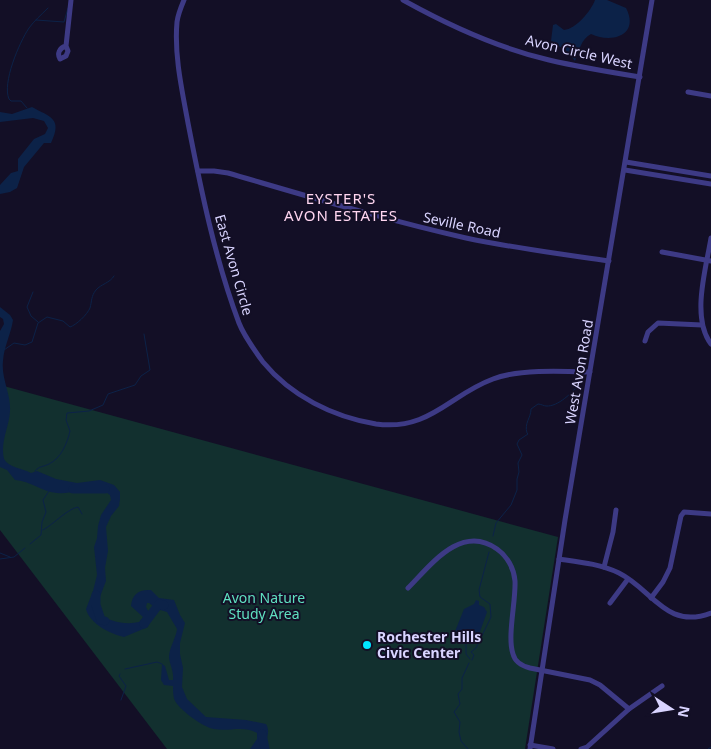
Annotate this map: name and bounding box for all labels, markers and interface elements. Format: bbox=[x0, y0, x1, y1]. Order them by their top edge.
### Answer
street label: Avon Circle West bbox=[524, 30, 634, 73]
district label: EYSTER'S AVON ESTATES bbox=[284, 188, 398, 225]
street label: Seville Road bbox=[422, 207, 502, 242]
street label: East Avon Circle bbox=[211, 212, 258, 318]
street label: West Avon Road bbox=[560, 318, 597, 426]
park label: Avon Nature Study Area bbox=[223, 588, 305, 623]
place label: Rochester Hills Civic Center bbox=[377, 627, 481, 662]
marker: Rochester Hills Civic Center bbox=[361, 639, 373, 651]
north arrow bbox=[646, 684, 696, 734]
text: N bbox=[674, 704, 695, 719]

